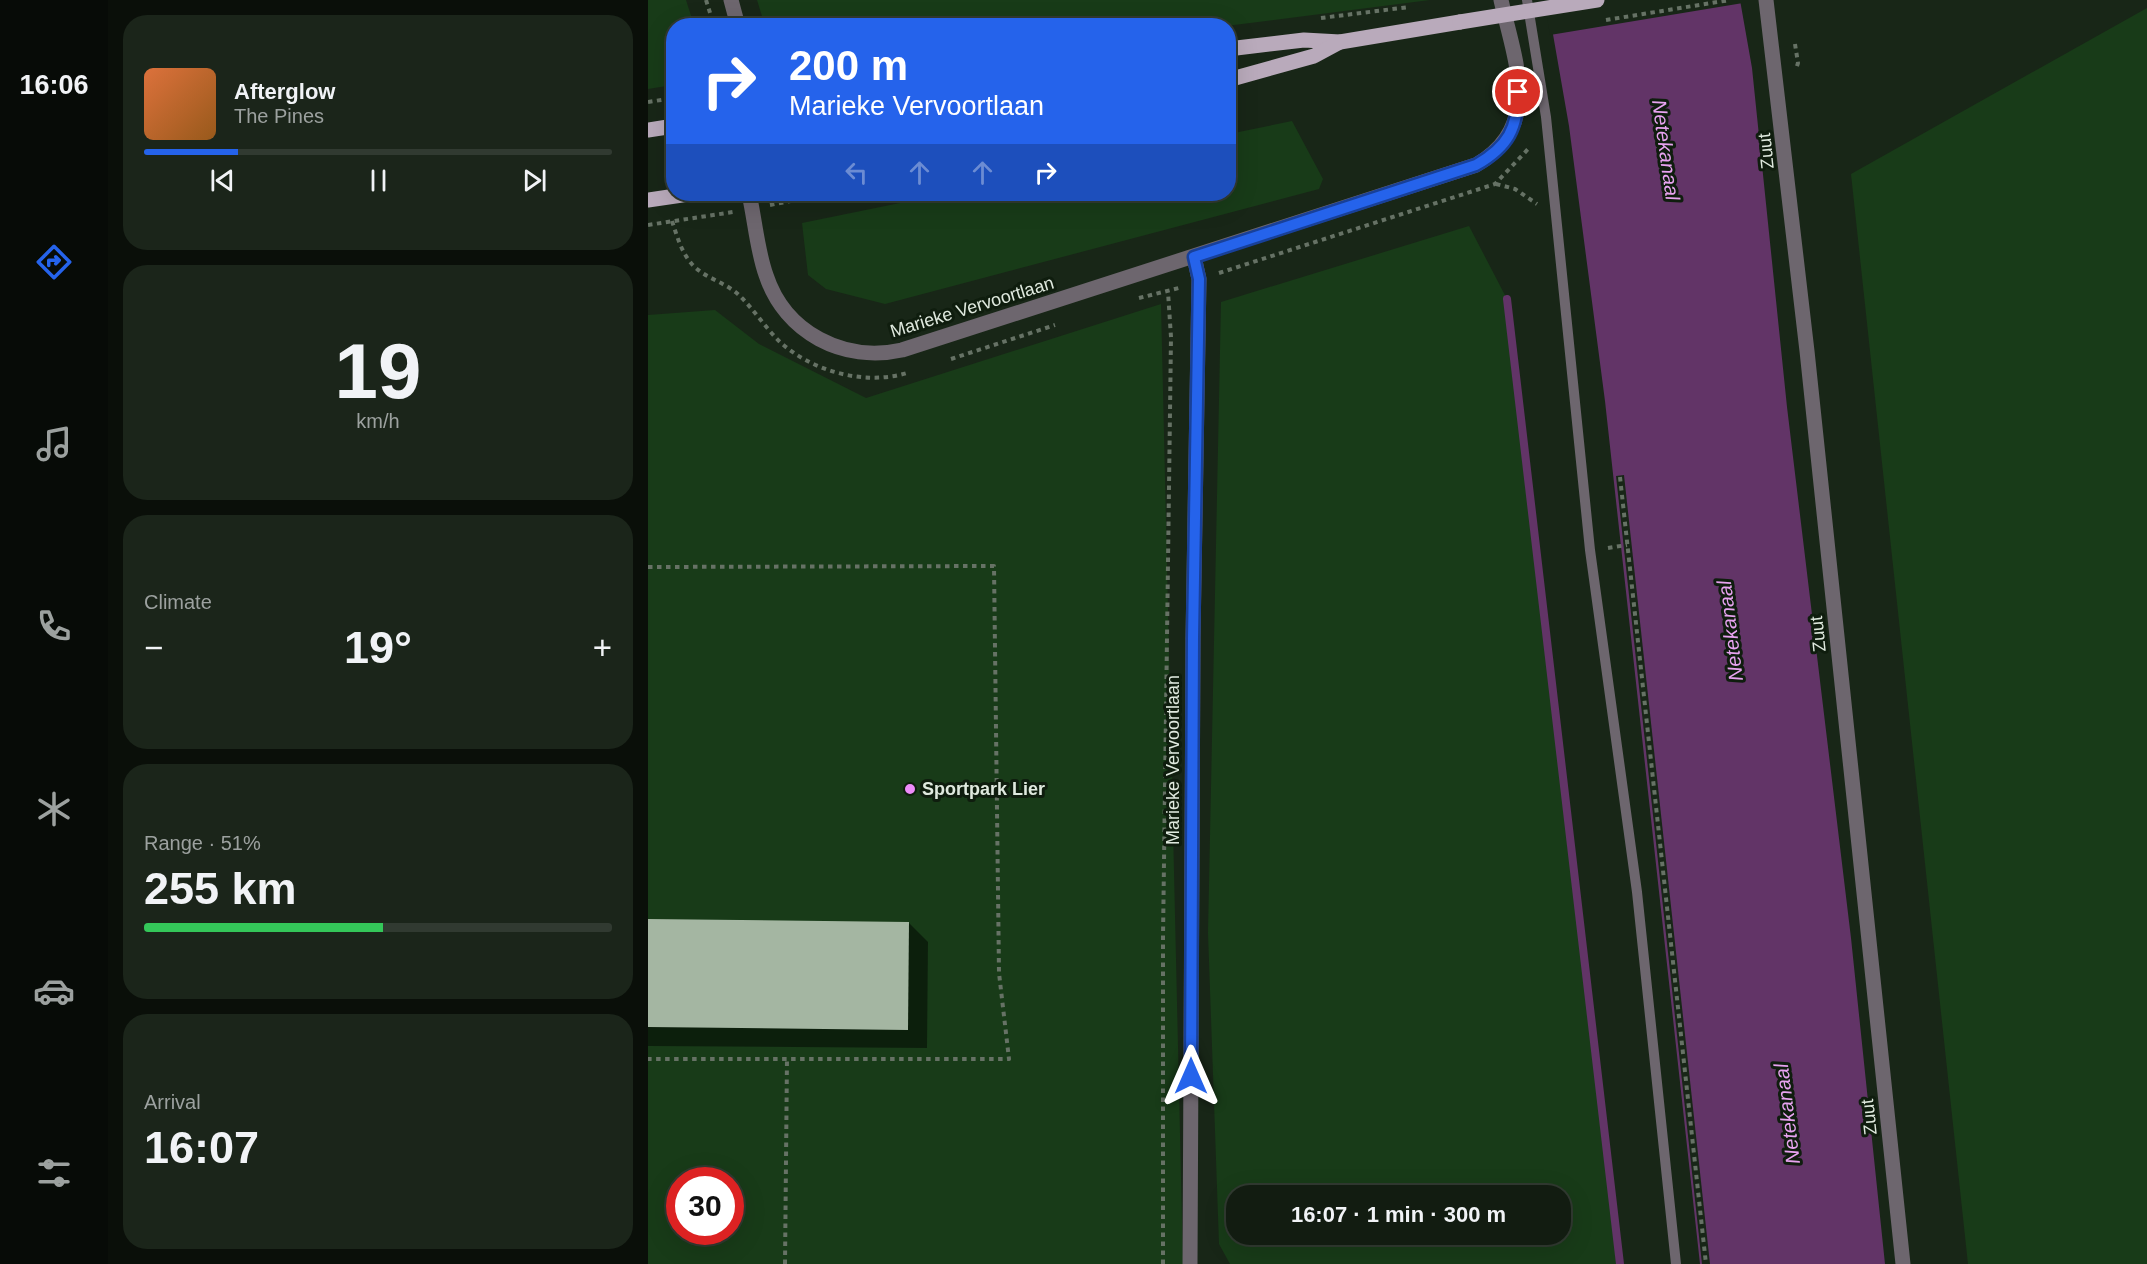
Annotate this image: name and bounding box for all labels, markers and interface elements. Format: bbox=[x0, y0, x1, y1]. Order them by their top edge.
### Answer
icon: right bbox=[690, 42, 768, 120]
text: 200 m bbox=[789, 42, 908, 89]
pin bbox=[1492, 66, 1543, 117]
text: 16:06 bbox=[19, 70, 89, 100]
icon: arrive bbox=[1501, 75, 1534, 108]
text: Afterglow bbox=[234, 79, 335, 104]
text: Marieke Vervoortlaan bbox=[789, 91, 1044, 121]
water label: Netekanaal bbox=[1648, 98, 1684, 202]
text: The Pines bbox=[234, 105, 324, 127]
street label: Zuut bbox=[1754, 132, 1778, 170]
icon: left bbox=[840, 156, 873, 189]
icon: ahead bbox=[903, 156, 936, 189]
icon: ahead bbox=[966, 156, 999, 189]
icon: right bbox=[1029, 156, 1062, 189]
icon: previous bbox=[206, 164, 239, 197]
icon: pause bbox=[362, 164, 395, 197]
icon: next bbox=[518, 164, 551, 197]
icon: directions bbox=[33, 241, 75, 283]
street label: Marieke Vervoortlaan bbox=[888, 273, 1056, 341]
text: 19 bbox=[335, 327, 421, 415]
text: km/h bbox=[356, 410, 400, 432]
icon: music bbox=[33, 423, 75, 465]
water label: Netekanaal bbox=[1713, 579, 1747, 683]
text: Climate bbox=[144, 591, 212, 613]
icon: phone bbox=[33, 605, 75, 647]
street label: Zuut bbox=[1806, 615, 1830, 653]
text: 19° bbox=[344, 622, 412, 673]
text: − bbox=[144, 629, 163, 666]
text: + bbox=[593, 629, 612, 666]
street label: Marieke Vervoortlaan bbox=[1163, 675, 1183, 845]
place label: Sportpark Lier bbox=[922, 779, 1045, 799]
marker: Sportpark Lier bbox=[903, 782, 917, 796]
icon: climate bbox=[33, 788, 75, 830]
text: Range · 51% bbox=[144, 832, 261, 854]
text: 255 km bbox=[144, 863, 297, 914]
icon: car bbox=[33, 970, 75, 1012]
position arrow bbox=[1159, 1044, 1223, 1108]
water label: Netekanaal bbox=[1770, 1062, 1804, 1166]
text: Arrival bbox=[144, 1091, 201, 1113]
street label: Zuut bbox=[1857, 1098, 1881, 1136]
text: 16:07 bbox=[144, 1122, 259, 1173]
icon: filters bbox=[33, 1152, 75, 1194]
speed limit sign: 30 bbox=[666, 1167, 744, 1245]
text: 16:07 · 1 min · 300 m bbox=[1291, 1202, 1506, 1227]

